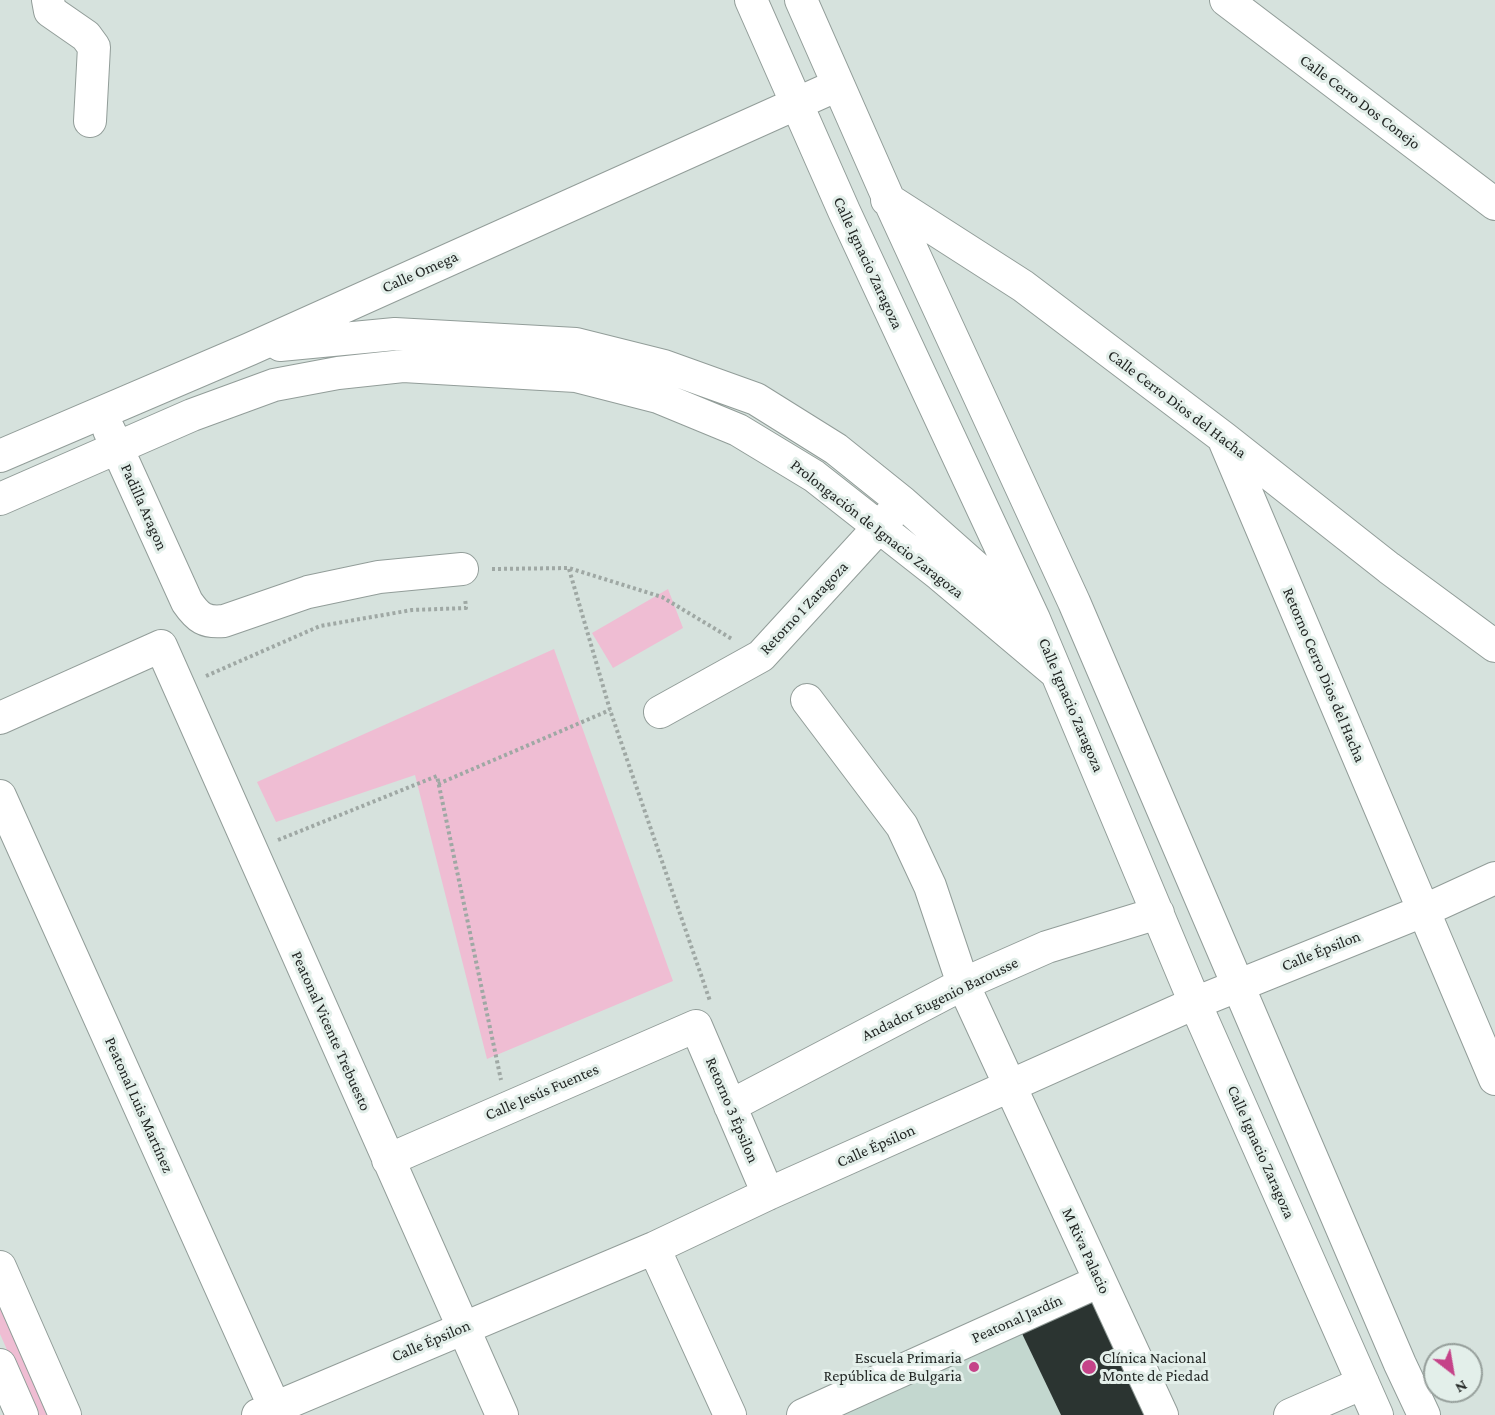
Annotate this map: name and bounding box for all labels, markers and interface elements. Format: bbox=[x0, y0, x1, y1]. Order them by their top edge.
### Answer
street label: Calle Cerro Dos Conejo bbox=[1296, 50, 1424, 154]
street label: Calle Ignacio Zaragoza bbox=[829, 194, 907, 332]
street label: Calle Omega bbox=[379, 247, 461, 297]
street label: Calle Cerro Dios del Hacha bbox=[1104, 346, 1250, 462]
street label: Prolongación de Ignacio Zaragoza bbox=[787, 455, 967, 603]
street label: Padilla Aragon bbox=[116, 461, 172, 553]
street label: Retorno 1 Zaragoza bbox=[756, 557, 852, 659]
street label: Retorno Cerro Dios del Hacha bbox=[1279, 585, 1369, 765]
street label: Calle Ignacio Zaragoza bbox=[1034, 635, 1108, 775]
street label: Calle Épsilon bbox=[1279, 926, 1363, 976]
street label: Peatonal Vicente Trebuesto bbox=[287, 948, 375, 1114]
street label: Andador Eugenio Barousse bbox=[859, 953, 1021, 1045]
street label: Peatonal Luis Martínez bbox=[100, 1034, 178, 1176]
street label: Retorno 3 Épsilon bbox=[701, 1054, 763, 1166]
street label: Calle Jesús Fuentes bbox=[482, 1059, 602, 1125]
street label: Calle Ignacio Zaragoza bbox=[1223, 1082, 1299, 1222]
street label: Calle Épsilon bbox=[834, 1120, 918, 1172]
street label: M Riva Palacio bbox=[1058, 1205, 1114, 1297]
street label: Peatonal Jardín bbox=[969, 1290, 1065, 1348]
street label: Calle Épsilon bbox=[389, 1316, 473, 1366]
north arrow bbox=[1423, 1343, 1483, 1403]
place label: Escuela Primaria República de Bulgaria bbox=[824, 1348, 962, 1386]
place label: Clínica Nacional Monte de Piedad bbox=[1102, 1348, 1209, 1386]
marker: Clínica Nacional Monte de Piedad bbox=[1080, 1358, 1098, 1376]
marker: Escuela Primaria República de Bulgaria bbox=[967, 1360, 981, 1374]
text: N bbox=[1452, 1377, 1471, 1397]

